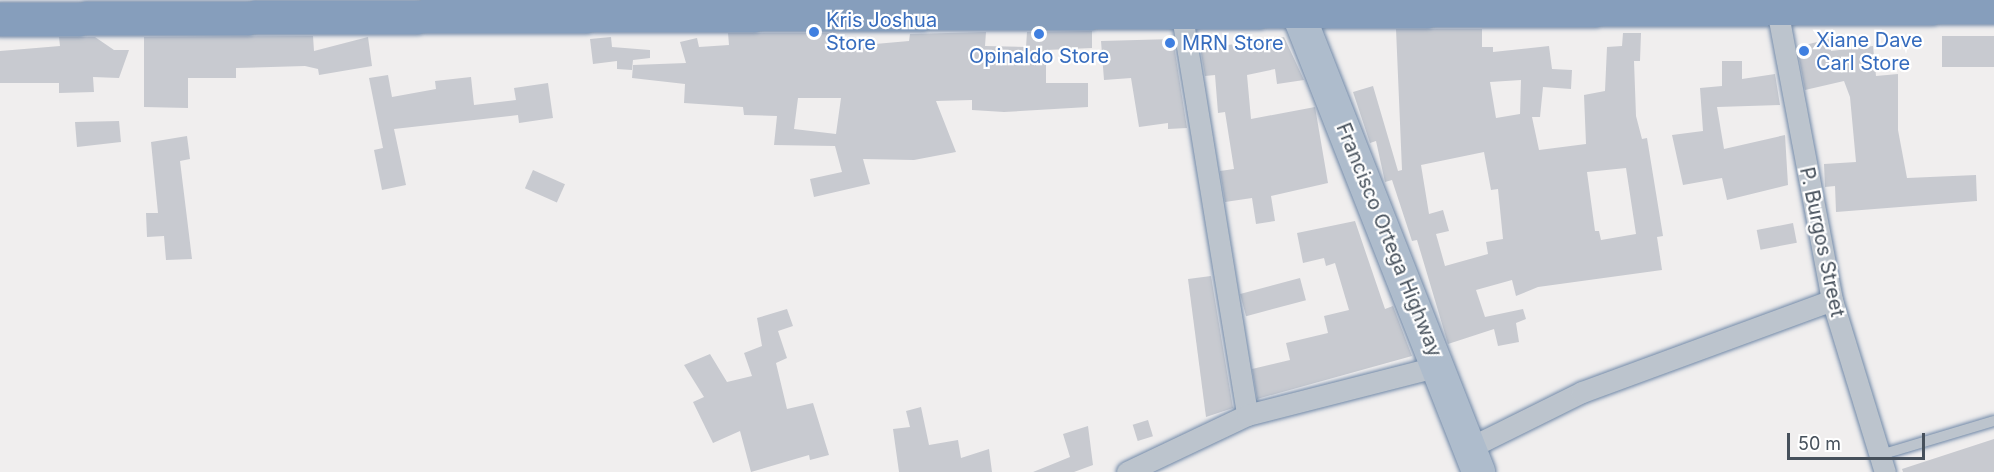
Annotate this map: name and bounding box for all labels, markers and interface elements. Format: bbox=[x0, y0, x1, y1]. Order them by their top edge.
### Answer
place label: Kris Joshua Store bbox=[826, 8, 937, 55]
marker: Kris Joshua Store bbox=[807, 25, 821, 39]
marker: Opinaldo Store bbox=[1032, 27, 1046, 41]
place label: Xiane Dave Carl Store bbox=[1816, 28, 1923, 75]
place label: MRN Store bbox=[1182, 31, 1284, 55]
marker: MRN Store bbox=[1163, 36, 1177, 50]
place label: Opinaldo Store bbox=[969, 44, 1109, 68]
marker: Xiane Dave Carl Store bbox=[1797, 44, 1811, 58]
street label: Francisco Ortega Highway bbox=[1331, 119, 1447, 361]
street label: P. Burgos Street bbox=[1794, 165, 1850, 319]
scale bar bbox=[1790, 421, 1928, 459]
text: 50 m bbox=[1798, 433, 1841, 454]

